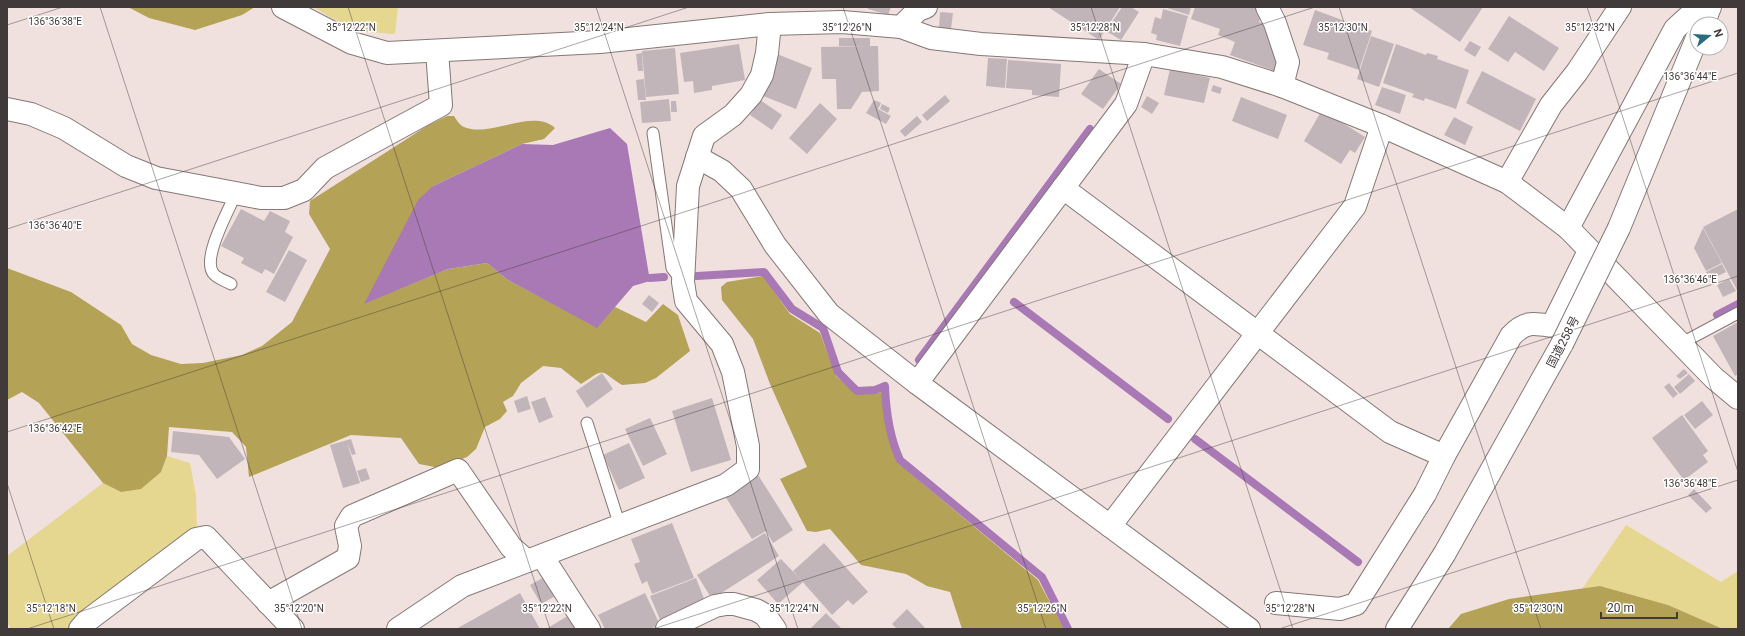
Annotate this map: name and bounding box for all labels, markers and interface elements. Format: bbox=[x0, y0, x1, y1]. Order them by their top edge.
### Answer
text: 136°36'38"E bbox=[28, 16, 82, 27]
north arrow bbox=[1689, 16, 1729, 56]
text: 35°12'22"N bbox=[326, 22, 376, 33]
text: 35°12'24"N bbox=[574, 22, 624, 33]
text: 35°12'26"N bbox=[822, 22, 872, 33]
text: 35°12'28"N bbox=[1070, 22, 1120, 33]
text: 35°12'30"N bbox=[1318, 22, 1368, 33]
text: 35°12'32"N bbox=[1565, 22, 1615, 33]
text: N bbox=[1711, 27, 1725, 39]
text: 136°36'44"E bbox=[1663, 71, 1717, 82]
text: 136°36'40"E bbox=[28, 220, 82, 231]
text: 136°36'46"E bbox=[1663, 274, 1717, 285]
street label: 国道258号 bbox=[1544, 314, 1582, 370]
text: 136°36'42"E bbox=[28, 423, 82, 434]
text: 136°36'48"E bbox=[1663, 478, 1717, 489]
scale bar bbox=[1601, 594, 1677, 620]
text: 20 m bbox=[1607, 601, 1634, 615]
text: 35°12'18"N bbox=[26, 603, 76, 614]
text: 35°12'20"N bbox=[274, 603, 324, 614]
text: 35°12'22"N bbox=[522, 603, 572, 614]
text: 35°12'24"N bbox=[769, 603, 819, 614]
text: 35°12'26"N bbox=[1017, 603, 1067, 614]
text: 35°12'28"N bbox=[1265, 603, 1315, 614]
text: 35°12'30"N bbox=[1513, 603, 1563, 614]

